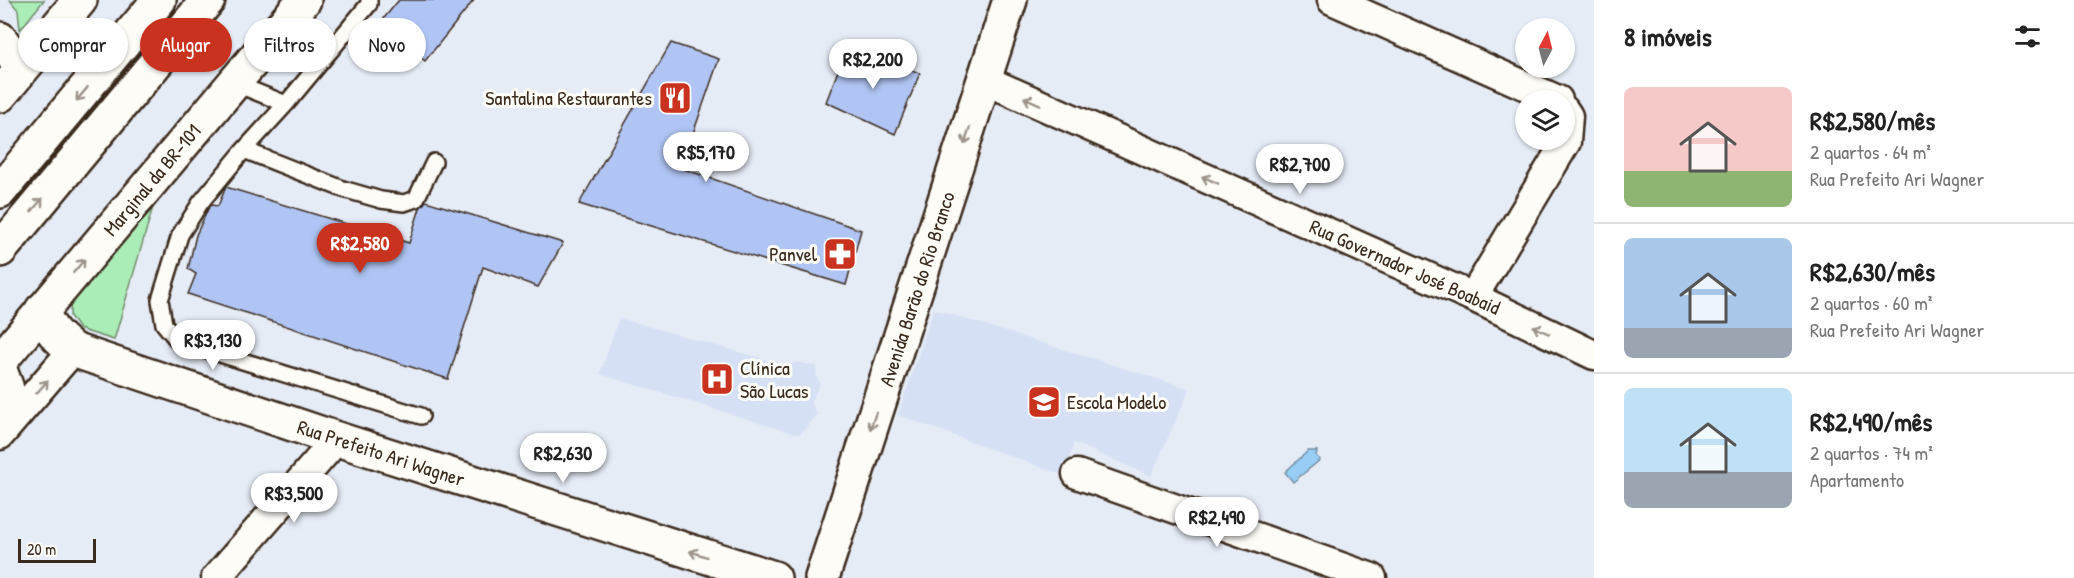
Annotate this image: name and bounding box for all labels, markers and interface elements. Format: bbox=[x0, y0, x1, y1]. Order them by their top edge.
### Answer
chip: Comprar bbox=[18, 18, 128, 72]
chip: Alugar bbox=[140, 18, 232, 72]
chip: Filtros bbox=[244, 18, 336, 72]
chip: Novo bbox=[348, 18, 426, 72]
north arrow bbox=[1515, 18, 1575, 78]
map controls bbox=[1515, 18, 1575, 150]
text: 8 imóveis bbox=[1624, 19, 1712, 54]
icon: filters bbox=[2011, 20, 2044, 53]
pin: R$2,200 bbox=[818, 39, 928, 90]
text: R$2,200 bbox=[843, 45, 903, 72]
restaurant icon: Santalina Restaurantes bbox=[657, 80, 693, 116]
place label: Santalina Restaurantes bbox=[485, 84, 652, 111]
one-way arrow bbox=[75, 86, 88, 102]
button: layers bbox=[1515, 90, 1575, 150]
one-way arrow bbox=[1024, 95, 1042, 106]
text: R$2,580/mês bbox=[1810, 103, 1935, 138]
icon: home bbox=[1672, 111, 1744, 183]
street label: Marginal da BR-101 bbox=[97, 118, 207, 241]
one-way arrow bbox=[960, 126, 971, 145]
pin: R$5,170 bbox=[651, 132, 761, 183]
text: R$5,170 bbox=[677, 138, 735, 165]
text: 2 quartos · 64 m² bbox=[1810, 138, 1931, 165]
pin: R$2,700 bbox=[1245, 144, 1355, 195]
text: R$2,700 bbox=[1270, 150, 1330, 177]
text: Rua Prefeito Ari Wagner bbox=[1810, 165, 1984, 192]
one-way arrow bbox=[1202, 174, 1220, 186]
street label: Avenida Barão do Rio Branco bbox=[872, 188, 961, 389]
one-way arrow bbox=[31, 197, 44, 213]
street label: Rua Governador José Boabaid bbox=[1306, 212, 1505, 321]
pin: R$2,580 bbox=[305, 223, 415, 274]
text: R$2,580 bbox=[331, 229, 389, 256]
pharmacy icon: Panvel bbox=[822, 236, 858, 272]
place label: Panvel bbox=[769, 240, 818, 267]
text: R$2,630/mês bbox=[1810, 254, 1935, 289]
one-way arrow bbox=[73, 258, 86, 274]
icon: home bbox=[1672, 262, 1744, 334]
text: 2 quartos · 60 m² bbox=[1810, 289, 1932, 316]
text: Rua Prefeito Ari Wagner bbox=[1810, 316, 1984, 343]
pin: R$3,130 bbox=[158, 320, 268, 371]
one-way arrow bbox=[1533, 323, 1551, 335]
text: R$3,130 bbox=[184, 326, 242, 353]
place label: Clínica São Lucas bbox=[740, 354, 809, 404]
hospital icon: Clínica São Lucas bbox=[699, 361, 735, 397]
one-way arrow bbox=[35, 380, 49, 395]
school or university icon: Escola Modelo bbox=[1026, 384, 1062, 420]
place label: Escola Modelo bbox=[1067, 388, 1166, 415]
text: R$2,490/mês bbox=[1810, 404, 1932, 439]
one-way arrow bbox=[867, 411, 878, 430]
icon: home bbox=[1672, 412, 1744, 484]
street label: Rua Prefeito Ari Wagner bbox=[294, 413, 468, 492]
pin: R$2,630 bbox=[508, 433, 618, 484]
text: R$2,630 bbox=[534, 439, 592, 466]
text: 2 quartos · 74 m² bbox=[1810, 439, 1933, 466]
text: Apartamento bbox=[1810, 466, 1904, 493]
pin: R$3,500 bbox=[239, 473, 349, 524]
text: R$3,500 bbox=[265, 479, 323, 506]
pin: R$2,490 bbox=[1162, 497, 1272, 548]
text: R$2,490 bbox=[1189, 503, 1245, 530]
scale bar bbox=[18, 536, 96, 564]
text: 20 m bbox=[27, 538, 56, 560]
one-way arrow bbox=[689, 548, 708, 559]

